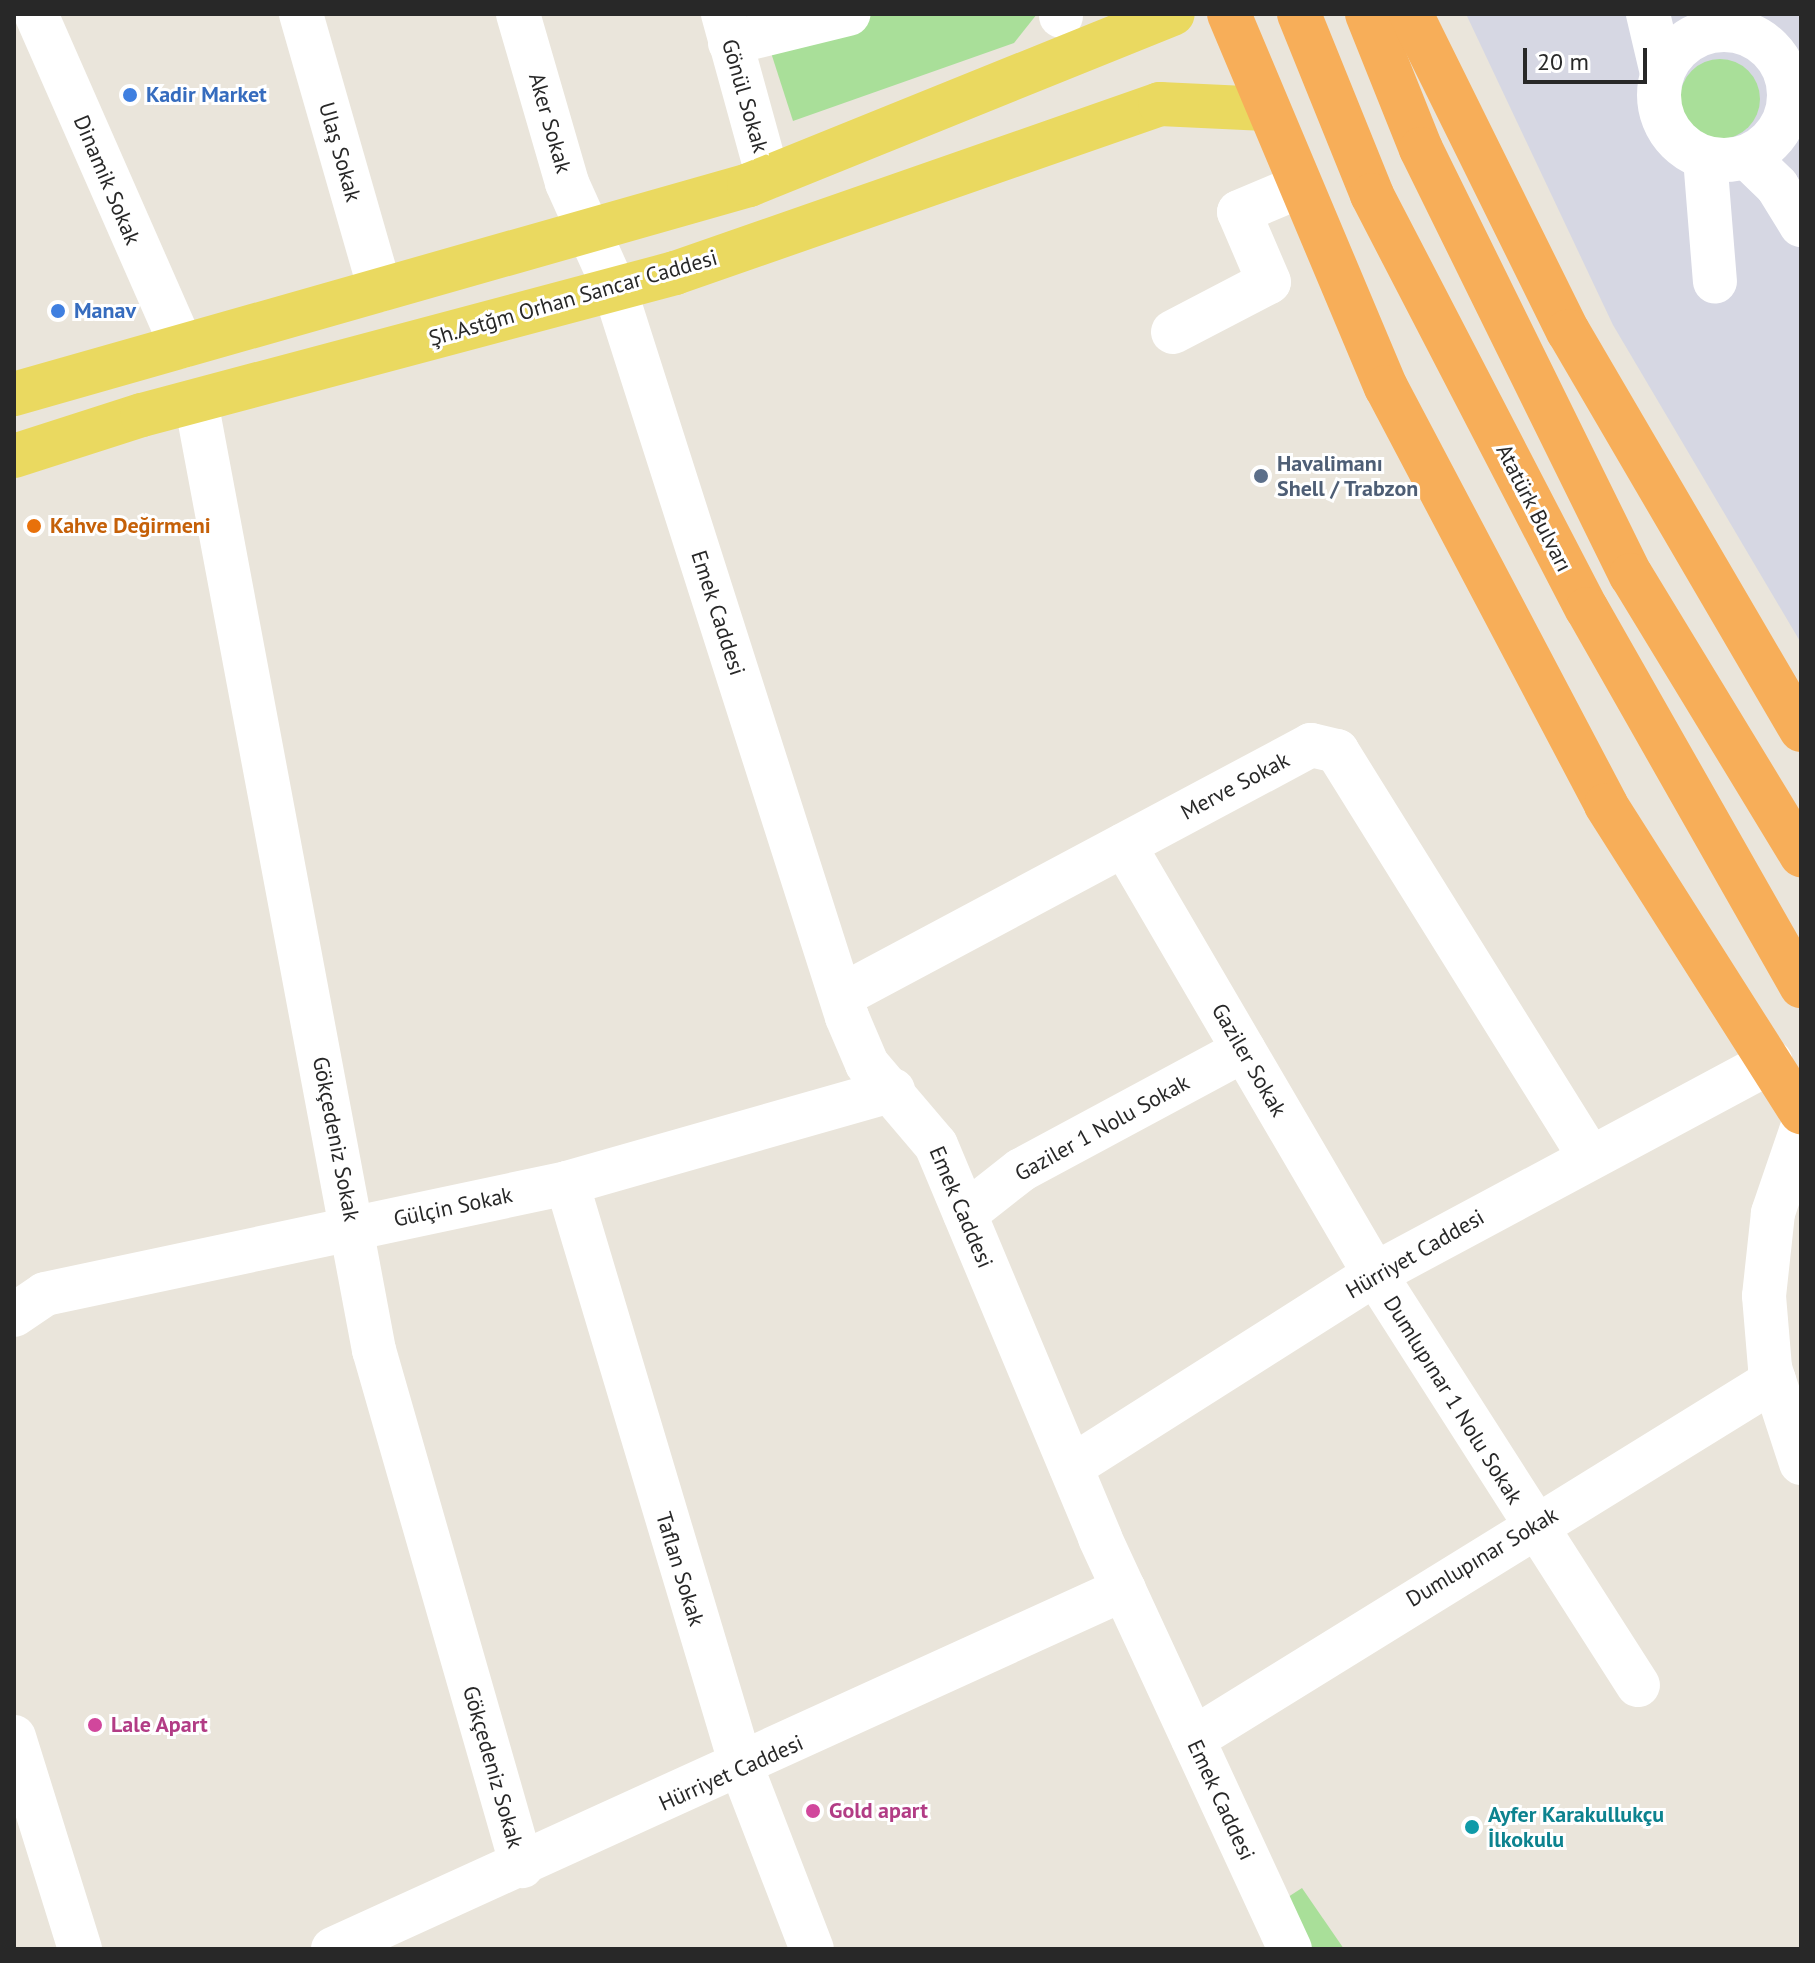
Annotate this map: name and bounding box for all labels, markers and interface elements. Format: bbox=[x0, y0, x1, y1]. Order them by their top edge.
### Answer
scale bar bbox=[1527, 32, 1651, 82]
street label: Gönül Sokak bbox=[716, 36, 774, 156]
text: 20 m bbox=[1537, 46, 1589, 77]
street label: Aker Sokak bbox=[523, 70, 577, 176]
place label: Kadir Market bbox=[146, 82, 267, 108]
marker: Kadir Market bbox=[121, 86, 139, 104]
street label: Ulaş Sokak bbox=[313, 99, 367, 205]
street label: Dinamik Sokak bbox=[68, 111, 146, 249]
street label: Şh.Astğm Orhan Sancar Caddesi bbox=[426, 244, 720, 352]
place label: Manav bbox=[74, 298, 136, 324]
marker: Manav bbox=[49, 302, 67, 320]
street label: Atatürk Bulvarı bbox=[1490, 440, 1578, 576]
place label: Havalimanı Shell / Trabzon bbox=[1277, 450, 1419, 502]
marker: Havalimanı Shell / Trabzon bbox=[1252, 467, 1270, 485]
place label: Kahve Değirmeni bbox=[50, 513, 211, 539]
marker: Kahve Değirmeni bbox=[25, 517, 43, 535]
street label: Emek Caddesi bbox=[685, 547, 751, 679]
street label: Merve Sokak bbox=[1176, 746, 1294, 826]
street label: Gaziler Sokak bbox=[1206, 999, 1292, 1121]
street label: Gökçedeniz Sokak bbox=[307, 1054, 365, 1224]
street label: Gaziler 1 Nolu Sokak bbox=[1010, 1069, 1194, 1187]
street label: Emek Caddesi bbox=[923, 1142, 999, 1272]
street label: Gülçin Sokak bbox=[391, 1182, 515, 1232]
street label: Hürriyet Caddesi bbox=[1341, 1204, 1489, 1304]
street label: Dumlupınar 1 Nolu Sokak bbox=[1378, 1291, 1528, 1509]
street label: Dumlupınar Sokak bbox=[1402, 1501, 1562, 1613]
street label: Taflan Sokak bbox=[650, 1509, 710, 1629]
street label: Gökçedeniz Sokak bbox=[457, 1683, 529, 1851]
place label: Lale Apart bbox=[111, 1712, 209, 1738]
marker: Lale Apart bbox=[86, 1716, 104, 1734]
street label: Hürriyet Caddesi bbox=[655, 1729, 807, 1817]
street label: Emek Caddesi bbox=[1181, 1735, 1261, 1865]
place label: Gold apart bbox=[829, 1798, 928, 1824]
place label: Ayfer Karakullukçu İlkokulu bbox=[1488, 1801, 1664, 1852]
marker: Gold apart bbox=[804, 1802, 822, 1820]
marker: Ayfer Karakullukçu İlkokulu bbox=[1463, 1818, 1481, 1836]

